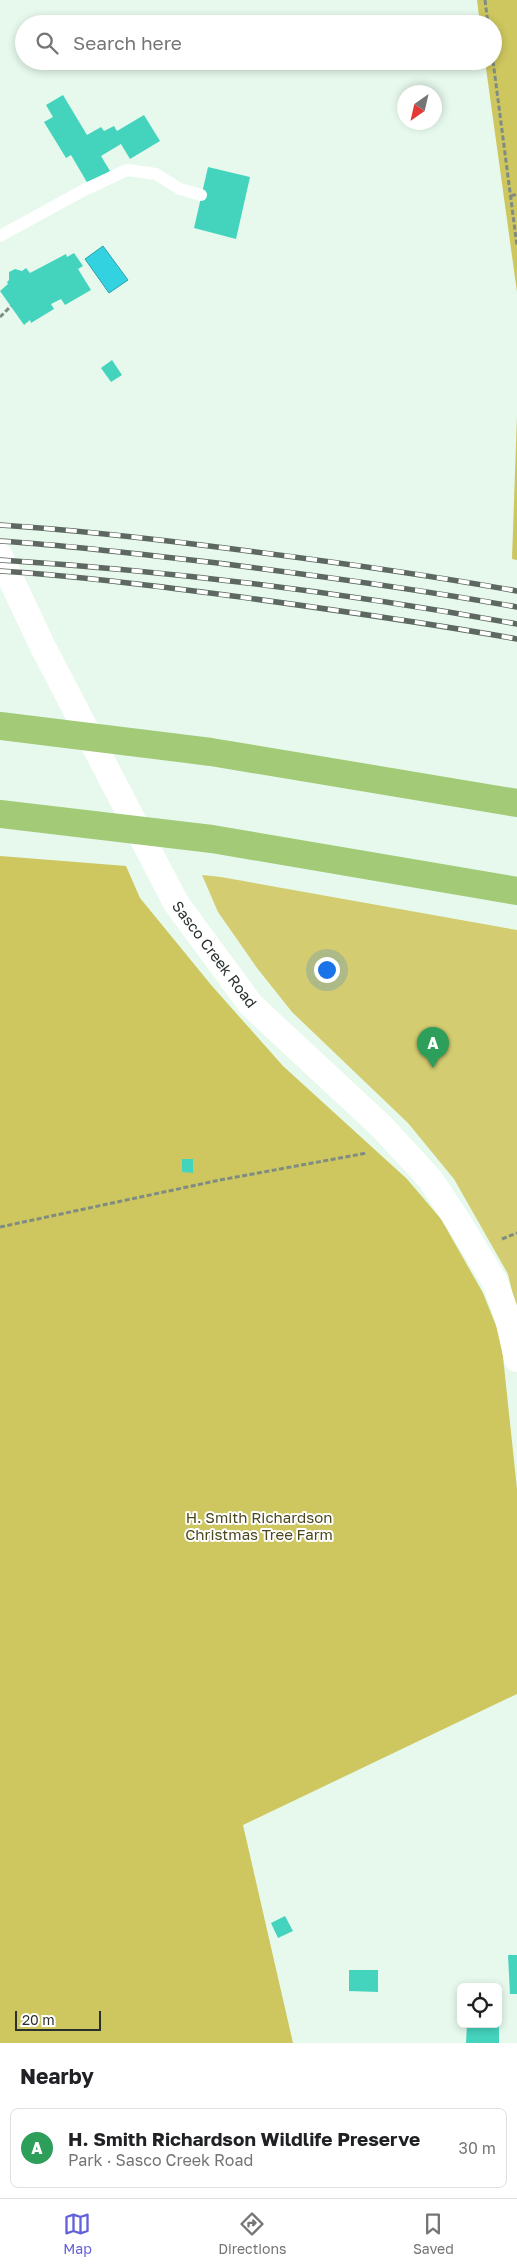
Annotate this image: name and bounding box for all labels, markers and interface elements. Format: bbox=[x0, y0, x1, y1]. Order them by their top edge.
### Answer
search box bbox=[15, 15, 502, 70]
icon: search bbox=[33, 29, 61, 57]
text: Search here bbox=[73, 31, 182, 54]
north arrow bbox=[397, 85, 442, 130]
street label: Sasco Creek Road bbox=[169, 897, 261, 1011]
your location bbox=[314, 957, 340, 983]
pin: A bbox=[417, 1027, 449, 1068]
park label: H. Smith Richardson Christmas Tree Farm bbox=[185, 1508, 333, 1543]
map controls bbox=[457, 1983, 502, 2028]
button: locate bbox=[457, 1983, 502, 2028]
scale bar bbox=[15, 2008, 101, 2031]
text: 20 m bbox=[22, 2011, 55, 2028]
text: Nearby bbox=[20, 2063, 94, 2089]
text: H. Smith Richardson Wildlife Preserve bbox=[68, 2127, 420, 2150]
text: A bbox=[31, 2138, 43, 2158]
text: 30 m bbox=[459, 2138, 496, 2158]
text: Park · Sasco Creek Road bbox=[68, 2150, 253, 2170]
tab: Map bbox=[63, 2210, 92, 2257]
tab: Directions bbox=[218, 2210, 287, 2257]
tab: Saved bbox=[413, 2210, 454, 2257]

